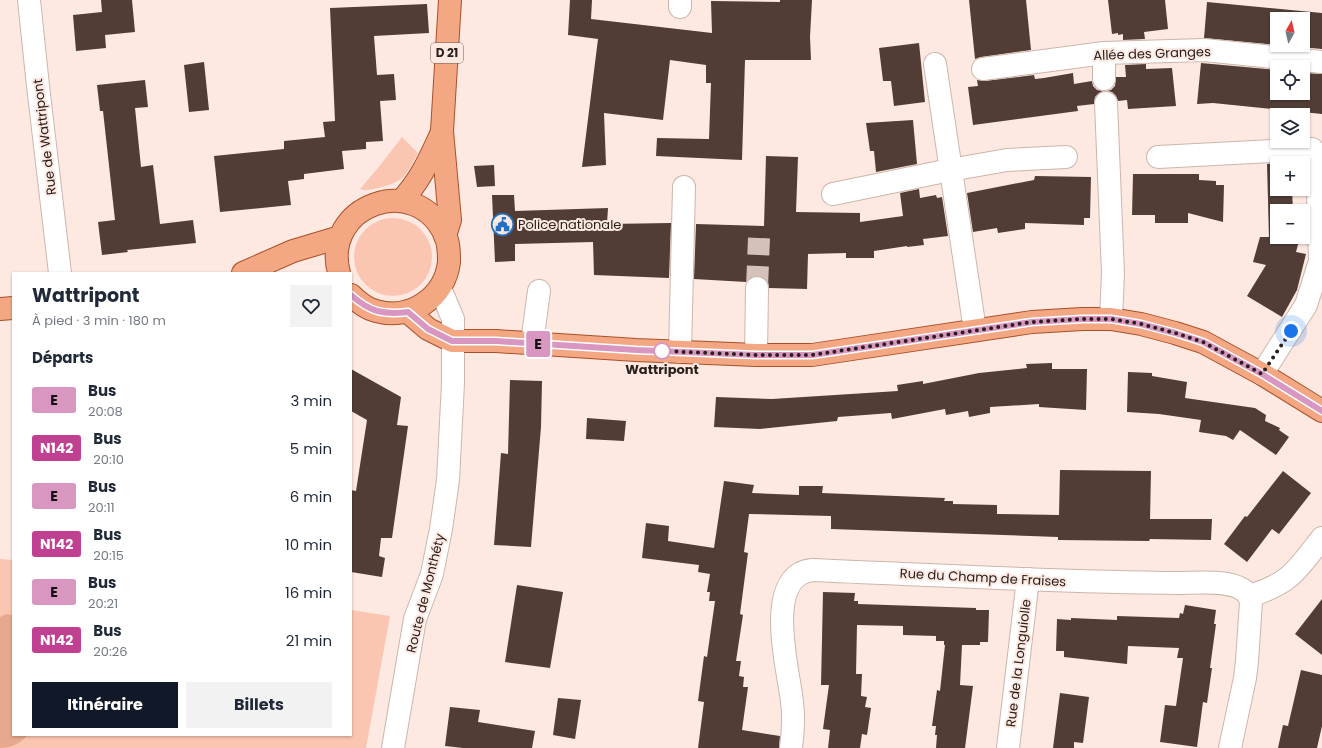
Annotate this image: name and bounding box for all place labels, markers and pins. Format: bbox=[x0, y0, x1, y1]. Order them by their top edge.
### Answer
public building icon: Police nationale bbox=[490, 211, 516, 237]
place label: Police nationale bbox=[518, 215, 621, 234]
marker: Wattripont bbox=[653, 342, 671, 360]
place label: Wattripont bbox=[625, 360, 699, 379]

